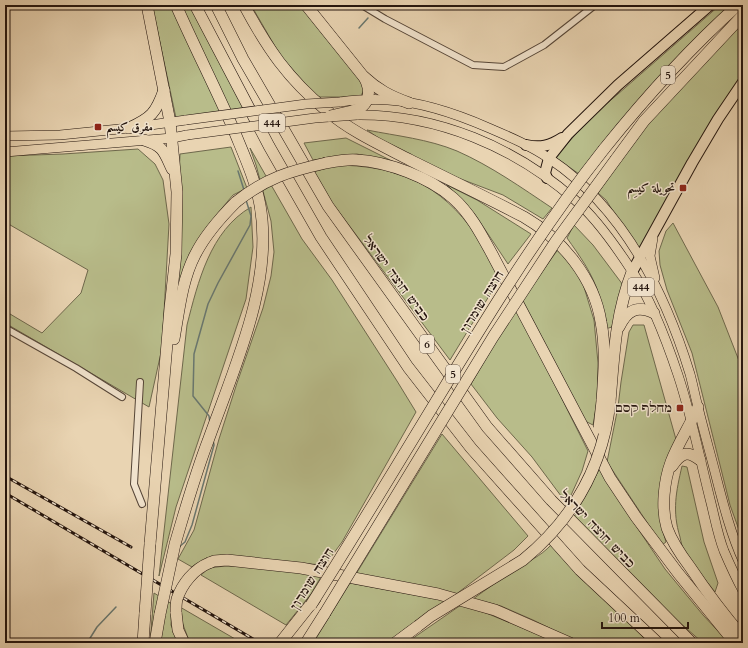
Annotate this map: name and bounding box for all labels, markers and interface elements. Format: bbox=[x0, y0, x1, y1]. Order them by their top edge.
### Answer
road number: 5 bbox=[661, 66, 675, 84]
road number: 444 bbox=[259, 114, 285, 132]
place label: مفرق كيسم bbox=[106, 119, 153, 139]
marker: مفرق كيسم bbox=[93, 122, 103, 132]
place label: تحويلة كيسِم bbox=[627, 180, 675, 200]
marker: تحويلة كيسِم bbox=[678, 183, 688, 193]
street label: כביש חוצה ישראל bbox=[359, 232, 433, 324]
street label: חוצה שומרון bbox=[456, 268, 508, 336]
road number: 444 bbox=[628, 278, 654, 296]
road number: 6 bbox=[420, 335, 434, 353]
road number: 5 bbox=[446, 365, 460, 383]
place label: מחלף קסם bbox=[615, 400, 672, 416]
marker: מחלף קסם bbox=[675, 403, 685, 413]
street label: כביש חוצה ישראל bbox=[556, 487, 638, 571]
street label: חוצה שומרון bbox=[286, 545, 338, 613]
scale bar bbox=[602, 604, 688, 630]
text: 100 m bbox=[608, 610, 641, 626]

